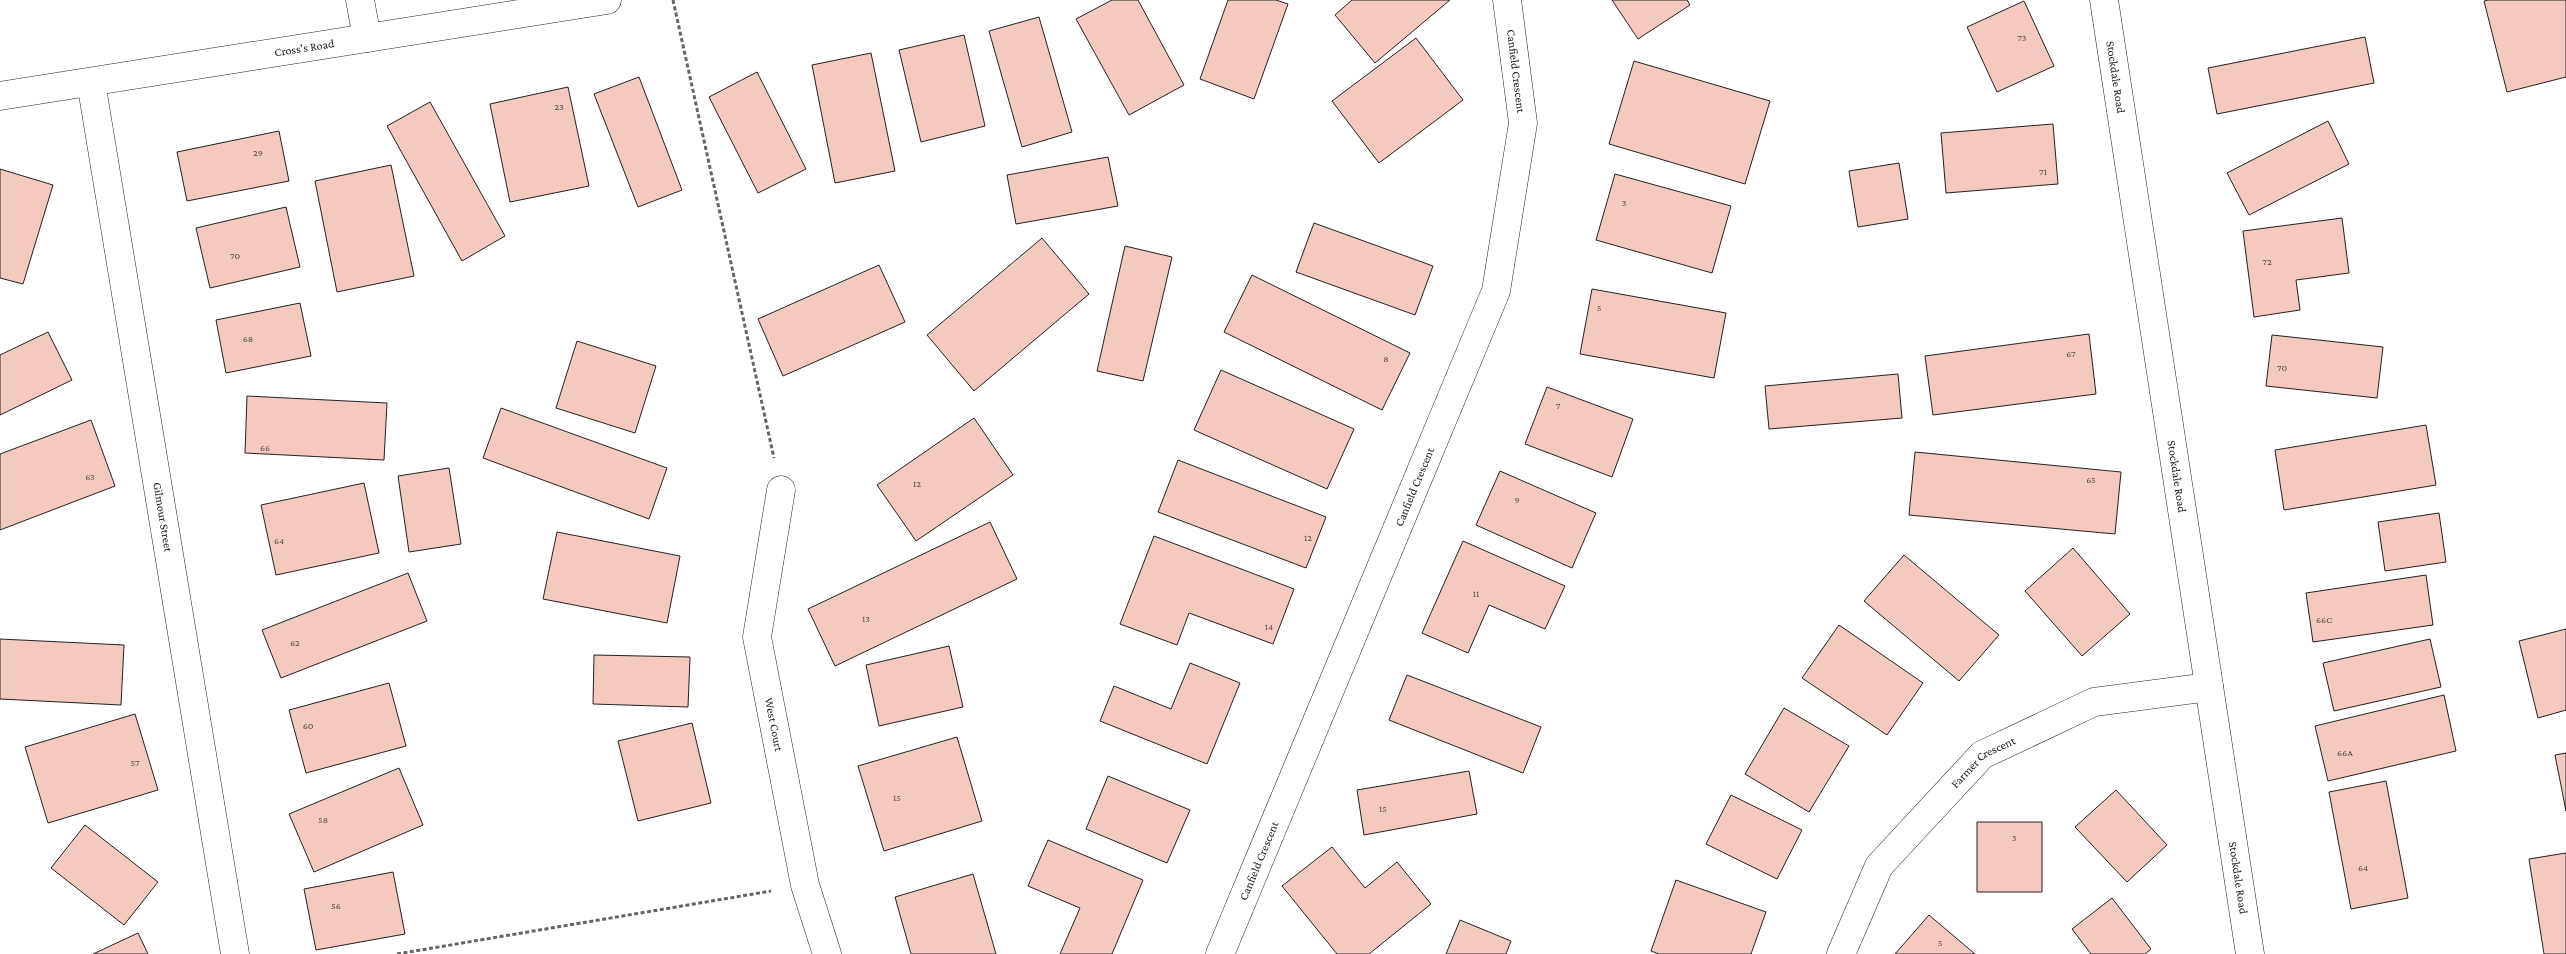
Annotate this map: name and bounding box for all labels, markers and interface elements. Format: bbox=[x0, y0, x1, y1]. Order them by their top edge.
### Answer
street label: Canfield Crescent bbox=[1504, 28, 1528, 115]
house number: 73 bbox=[2017, 32, 2027, 43]
street label: Cross's Road bbox=[273, 36, 336, 60]
street label: Stockdale Road bbox=[2103, 40, 2128, 115]
house number: 23 bbox=[554, 101, 564, 112]
house number: 29 bbox=[253, 147, 263, 158]
house number: 71 bbox=[2039, 166, 2047, 177]
house number: 3 bbox=[1622, 197, 1627, 208]
house number: 70 bbox=[230, 250, 240, 261]
house number: 72 bbox=[2262, 256, 2272, 267]
house number: 5 bbox=[1597, 302, 1602, 313]
house number: 68 bbox=[243, 333, 253, 344]
house number: 67 bbox=[2066, 348, 2076, 359]
house number: 8 bbox=[1383, 353, 1389, 364]
house number: 70 bbox=[2277, 362, 2287, 373]
house number: 7 bbox=[1556, 400, 1561, 411]
street label: Stockdale Road bbox=[2164, 439, 2189, 514]
house number: 66 bbox=[260, 442, 270, 453]
street label: Canfield Crescent bbox=[1392, 444, 1438, 528]
house number: 63 bbox=[85, 471, 95, 482]
house number: 65 bbox=[2086, 474, 2096, 485]
house number: 12 bbox=[913, 478, 921, 489]
street label: Gilmour Street bbox=[150, 481, 176, 554]
house number: 9 bbox=[1514, 494, 1520, 505]
house number: 12 bbox=[1304, 532, 1312, 543]
house number: 64 bbox=[274, 535, 284, 546]
house number: 11 bbox=[1473, 588, 1479, 599]
house number: 13 bbox=[862, 613, 870, 624]
house number: 66C bbox=[2316, 614, 2332, 625]
house number: 14 bbox=[1265, 621, 1273, 632]
house number: 62 bbox=[290, 637, 300, 648]
street label: West Court bbox=[762, 696, 786, 753]
house number: 60 bbox=[303, 720, 314, 731]
street label: Farmer Crescent bbox=[1948, 733, 2019, 791]
house number: 66A bbox=[2337, 747, 2353, 758]
house number: 57 bbox=[130, 757, 140, 768]
house number: 15 bbox=[893, 792, 901, 803]
house number: 15 bbox=[1379, 803, 1387, 814]
house number: 58 bbox=[318, 814, 328, 825]
street label: Canfield Crescent bbox=[1236, 818, 1282, 902]
house number: 3 bbox=[2012, 832, 2017, 843]
street label: Stockdale Road bbox=[2226, 841, 2251, 916]
house number: 64 bbox=[2358, 862, 2368, 873]
house number: 56 bbox=[331, 900, 341, 911]
house number: 5 bbox=[1938, 937, 1943, 948]

